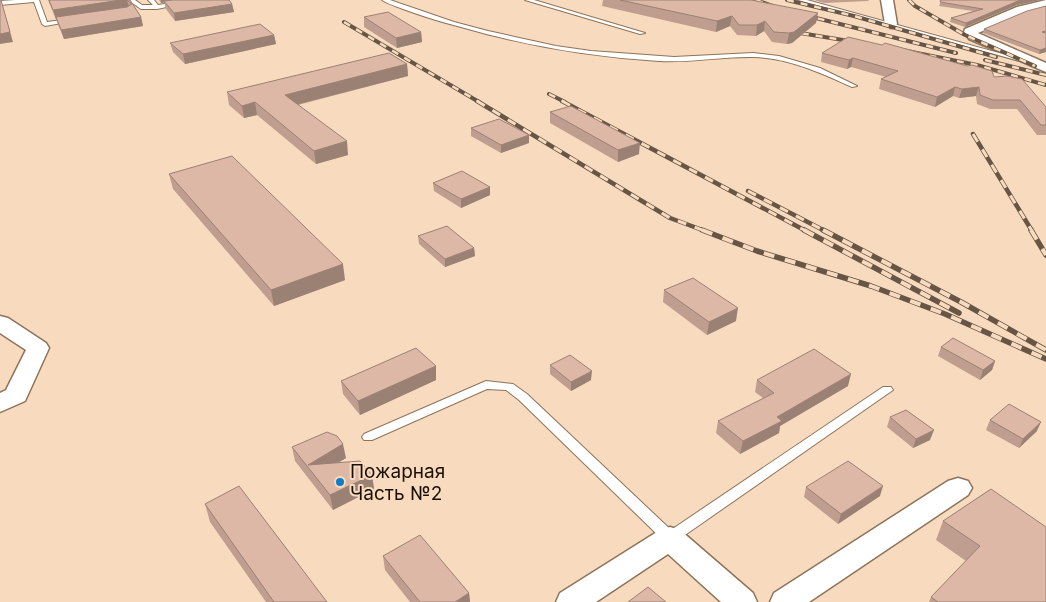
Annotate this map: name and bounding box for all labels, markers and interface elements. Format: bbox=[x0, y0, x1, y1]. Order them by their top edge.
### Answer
place label: Пожарная Часть №2 bbox=[350, 460, 445, 505]
marker: Пожарная Часть №2 bbox=[334, 476, 346, 488]

